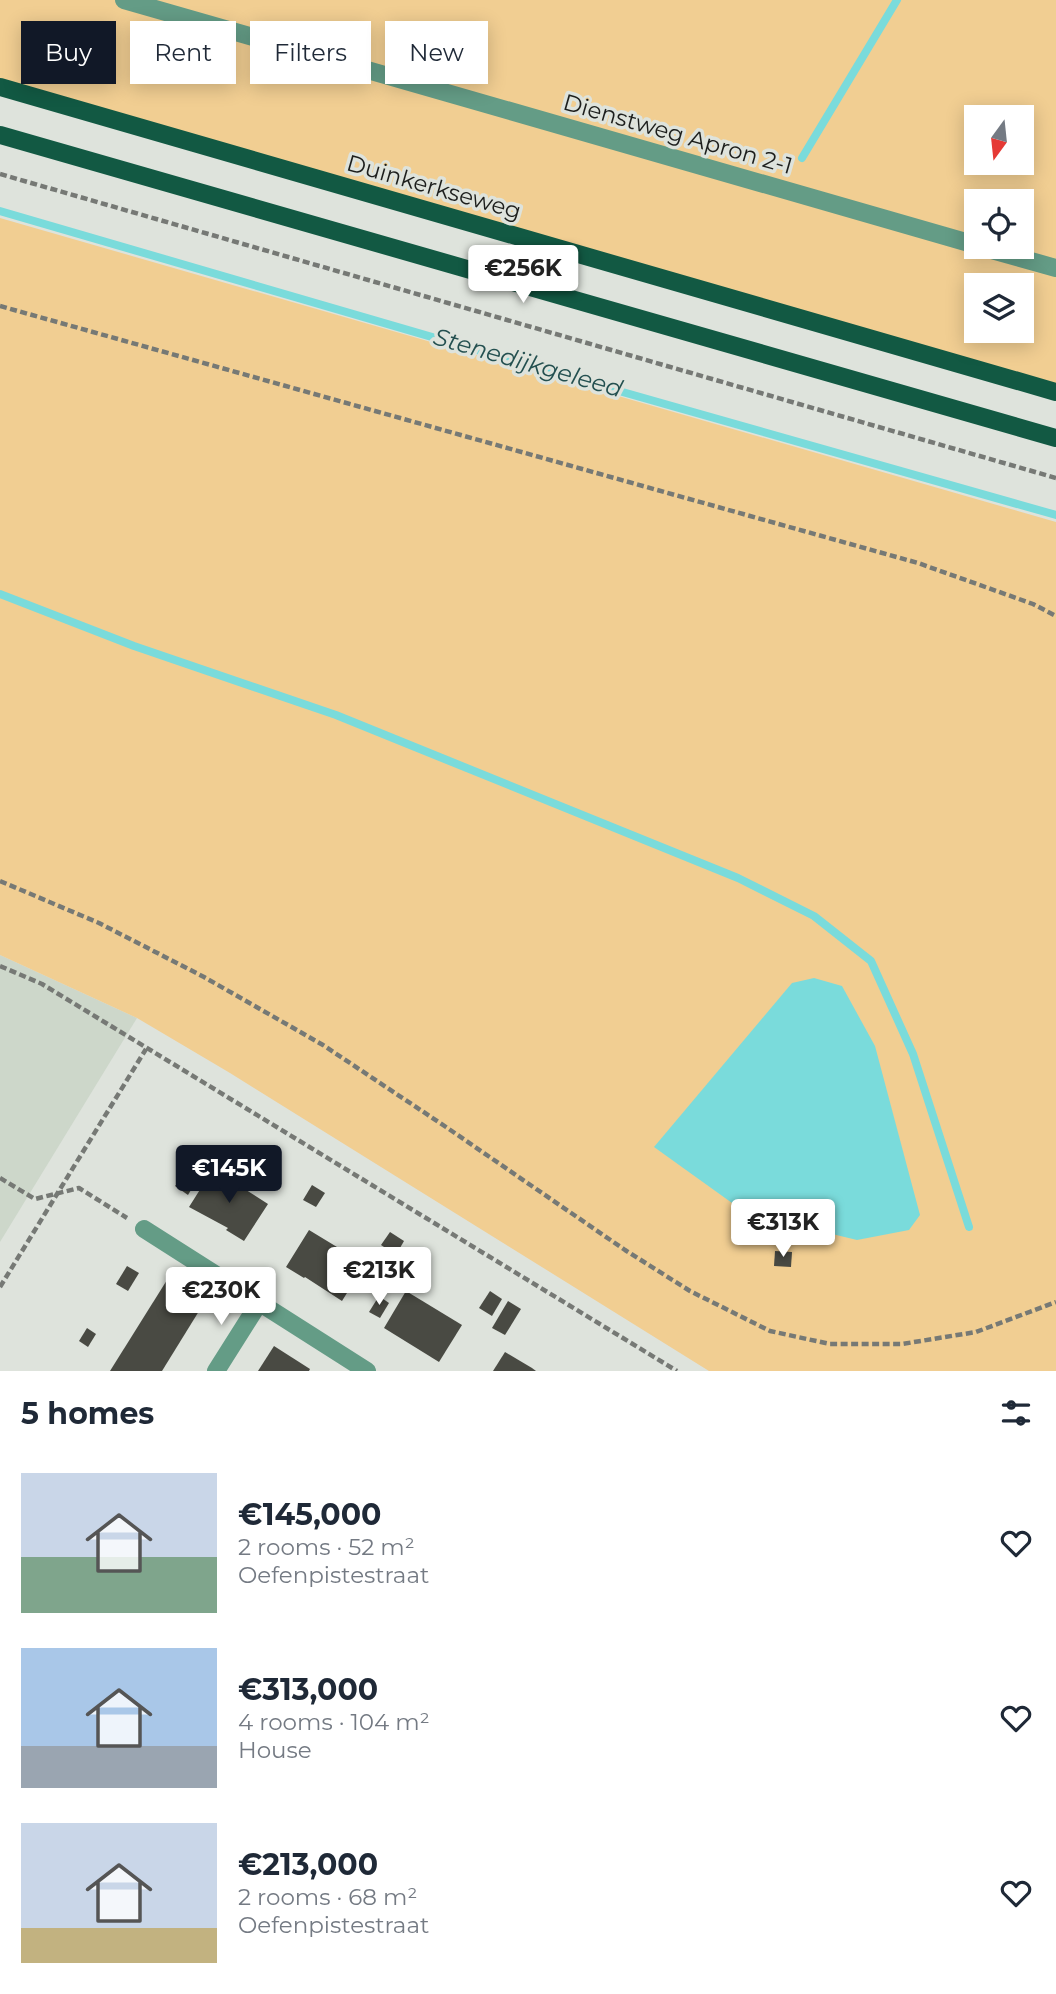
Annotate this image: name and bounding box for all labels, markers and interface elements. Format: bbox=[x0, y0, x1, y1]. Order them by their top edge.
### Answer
chip: Buy bbox=[21, 21, 116, 84]
chip: Rent bbox=[130, 21, 236, 84]
chip: Filters bbox=[250, 21, 371, 84]
chip: New bbox=[385, 21, 488, 84]
street label: Dienstweg Apron 2-1 bbox=[560, 88, 796, 180]
north arrow bbox=[964, 105, 1034, 175]
map controls bbox=[964, 105, 1034, 343]
street label: Duinkerkseweg bbox=[344, 149, 524, 225]
button: locate bbox=[964, 189, 1034, 259]
pin: €256K bbox=[474, 246, 572, 305]
text: €256K bbox=[484, 254, 562, 282]
button: layers bbox=[964, 273, 1034, 343]
water label: Stenedijkgeleed bbox=[430, 322, 627, 404]
pin: €145K bbox=[180, 1146, 278, 1205]
text: €145K bbox=[192, 1154, 266, 1182]
pin: €313K bbox=[734, 1200, 832, 1259]
text: €313K bbox=[747, 1208, 819, 1236]
pin: €213K bbox=[330, 1248, 428, 1307]
text: €213K bbox=[343, 1256, 415, 1284]
pin: €230K bbox=[172, 1268, 270, 1327]
text: €230K bbox=[182, 1276, 260, 1304]
icon: filters bbox=[997, 1394, 1035, 1432]
text: 5 homes bbox=[21, 1395, 154, 1432]
text: €145,000 bbox=[238, 1496, 381, 1533]
icon: home bbox=[77, 1501, 161, 1585]
icon: heart bbox=[997, 1524, 1035, 1562]
text: 2 rooms · 52 m² bbox=[238, 1533, 415, 1561]
text: Oefenpistestraat bbox=[238, 1561, 429, 1589]
text: €313,000 bbox=[238, 1671, 378, 1708]
icon: home bbox=[77, 1676, 161, 1760]
icon: heart bbox=[997, 1699, 1035, 1737]
text: 4 rooms · 104 m² bbox=[238, 1708, 430, 1736]
text: House bbox=[238, 1736, 312, 1764]
text: €213,000 bbox=[238, 1846, 378, 1883]
icon: home bbox=[77, 1851, 161, 1935]
icon: heart bbox=[997, 1874, 1035, 1912]
text: 2 rooms · 68 m² bbox=[238, 1883, 417, 1911]
text: Oefenpistestraat bbox=[238, 1911, 429, 1939]

